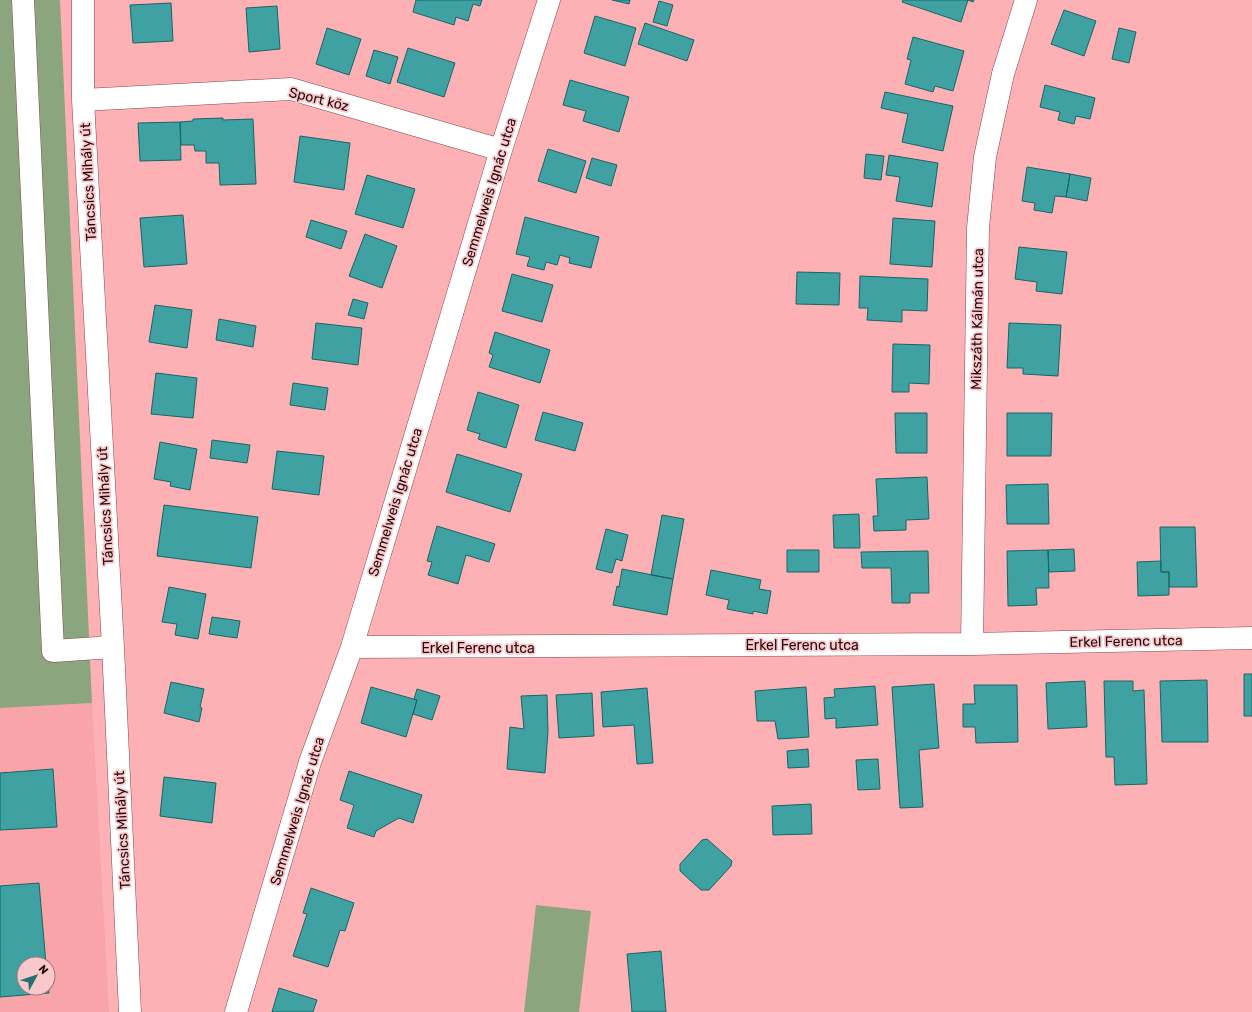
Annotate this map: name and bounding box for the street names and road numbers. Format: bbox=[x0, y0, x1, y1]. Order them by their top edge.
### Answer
street label: Sport köz bbox=[287, 84, 351, 115]
street label: Semmelweis Ignác utca bbox=[459, 116, 520, 268]
street label: Táncsics Mihály út bbox=[77, 122, 100, 242]
street label: Mikszáth Kálmán utca bbox=[968, 248, 987, 390]
street label: Semmelweis Ignác utca bbox=[365, 426, 426, 578]
street label: Táncsics Mihály út bbox=[94, 446, 117, 566]
street label: Erkel Ferenc utca bbox=[1069, 632, 1183, 651]
street label: Erkel Ferenc utca bbox=[745, 637, 859, 654]
street label: Erkel Ferenc utca bbox=[421, 640, 535, 657]
street label: Semmelweis Ignác utca bbox=[267, 735, 328, 887]
street label: Táncsics Mihály út bbox=[111, 770, 134, 890]

